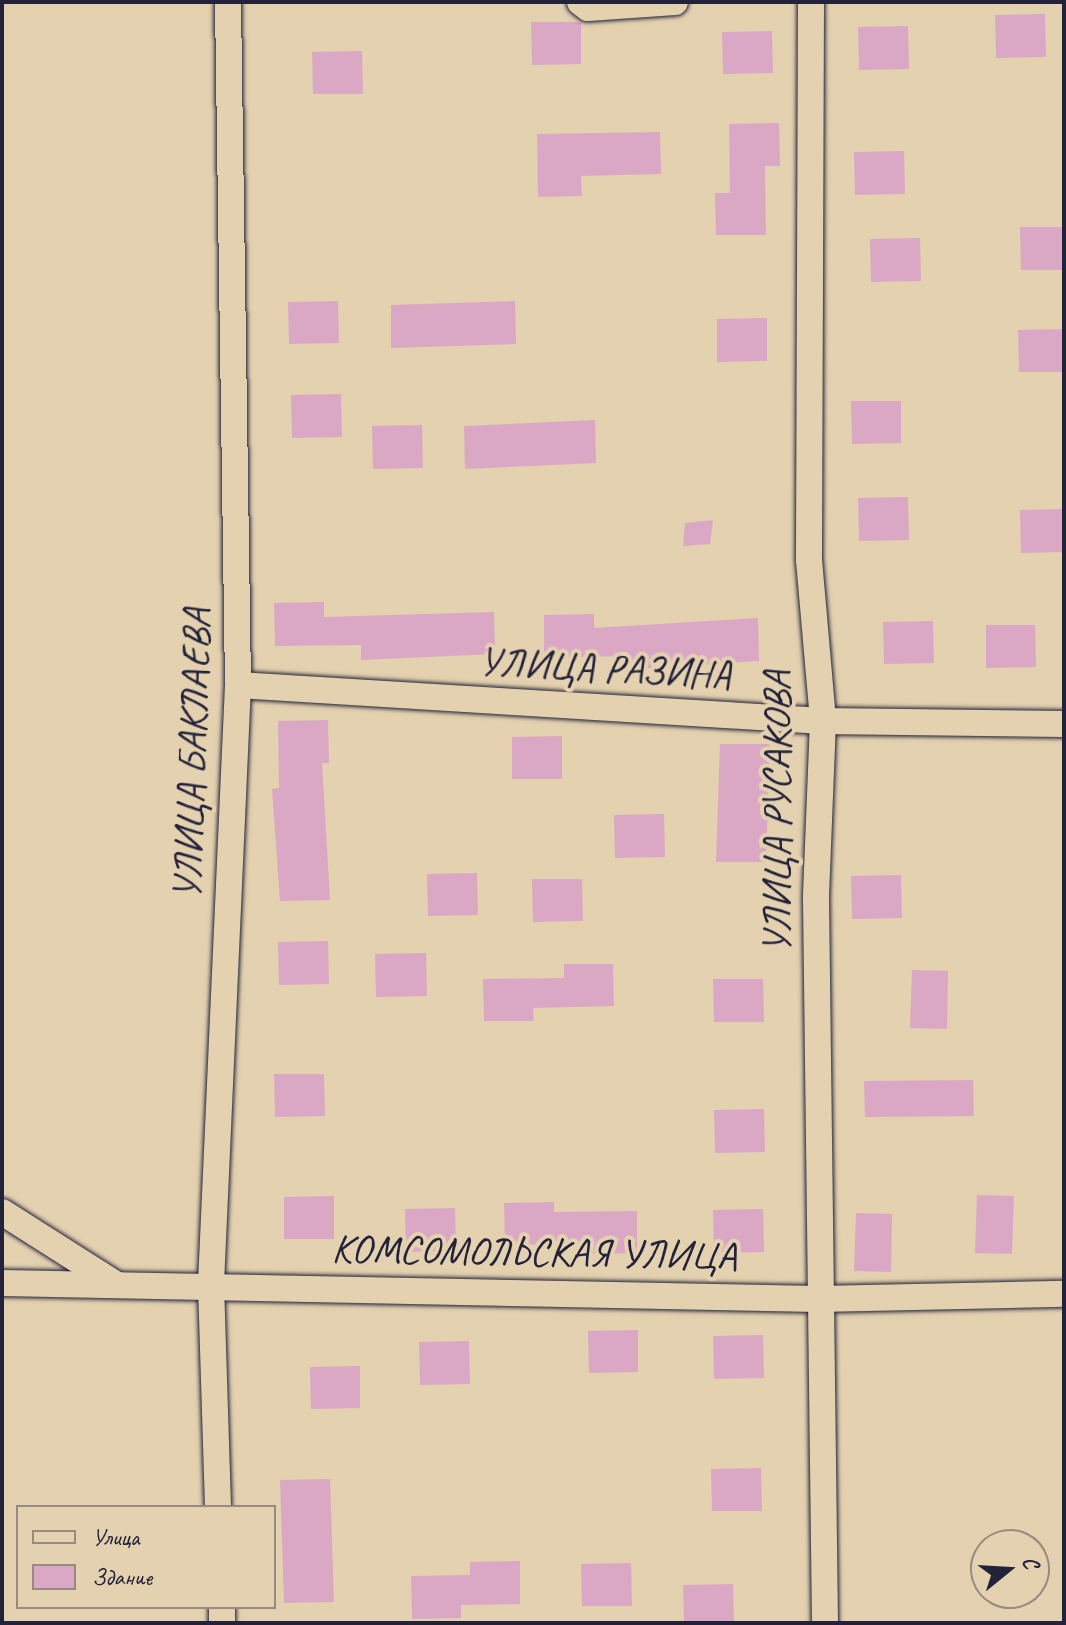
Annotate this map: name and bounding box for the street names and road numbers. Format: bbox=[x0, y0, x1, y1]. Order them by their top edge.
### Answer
street label: УЛИЦА БАКЛАЕВА bbox=[163, 607, 221, 901]
street label: УЛИЦА РАЗИНА bbox=[480, 638, 730, 698]
street label: УЛИЦА РУСАКОВА bbox=[753, 671, 801, 953]
street label: КОМСОМОЛЬСКАЯ УЛИЦА bbox=[332, 1224, 736, 1280]

